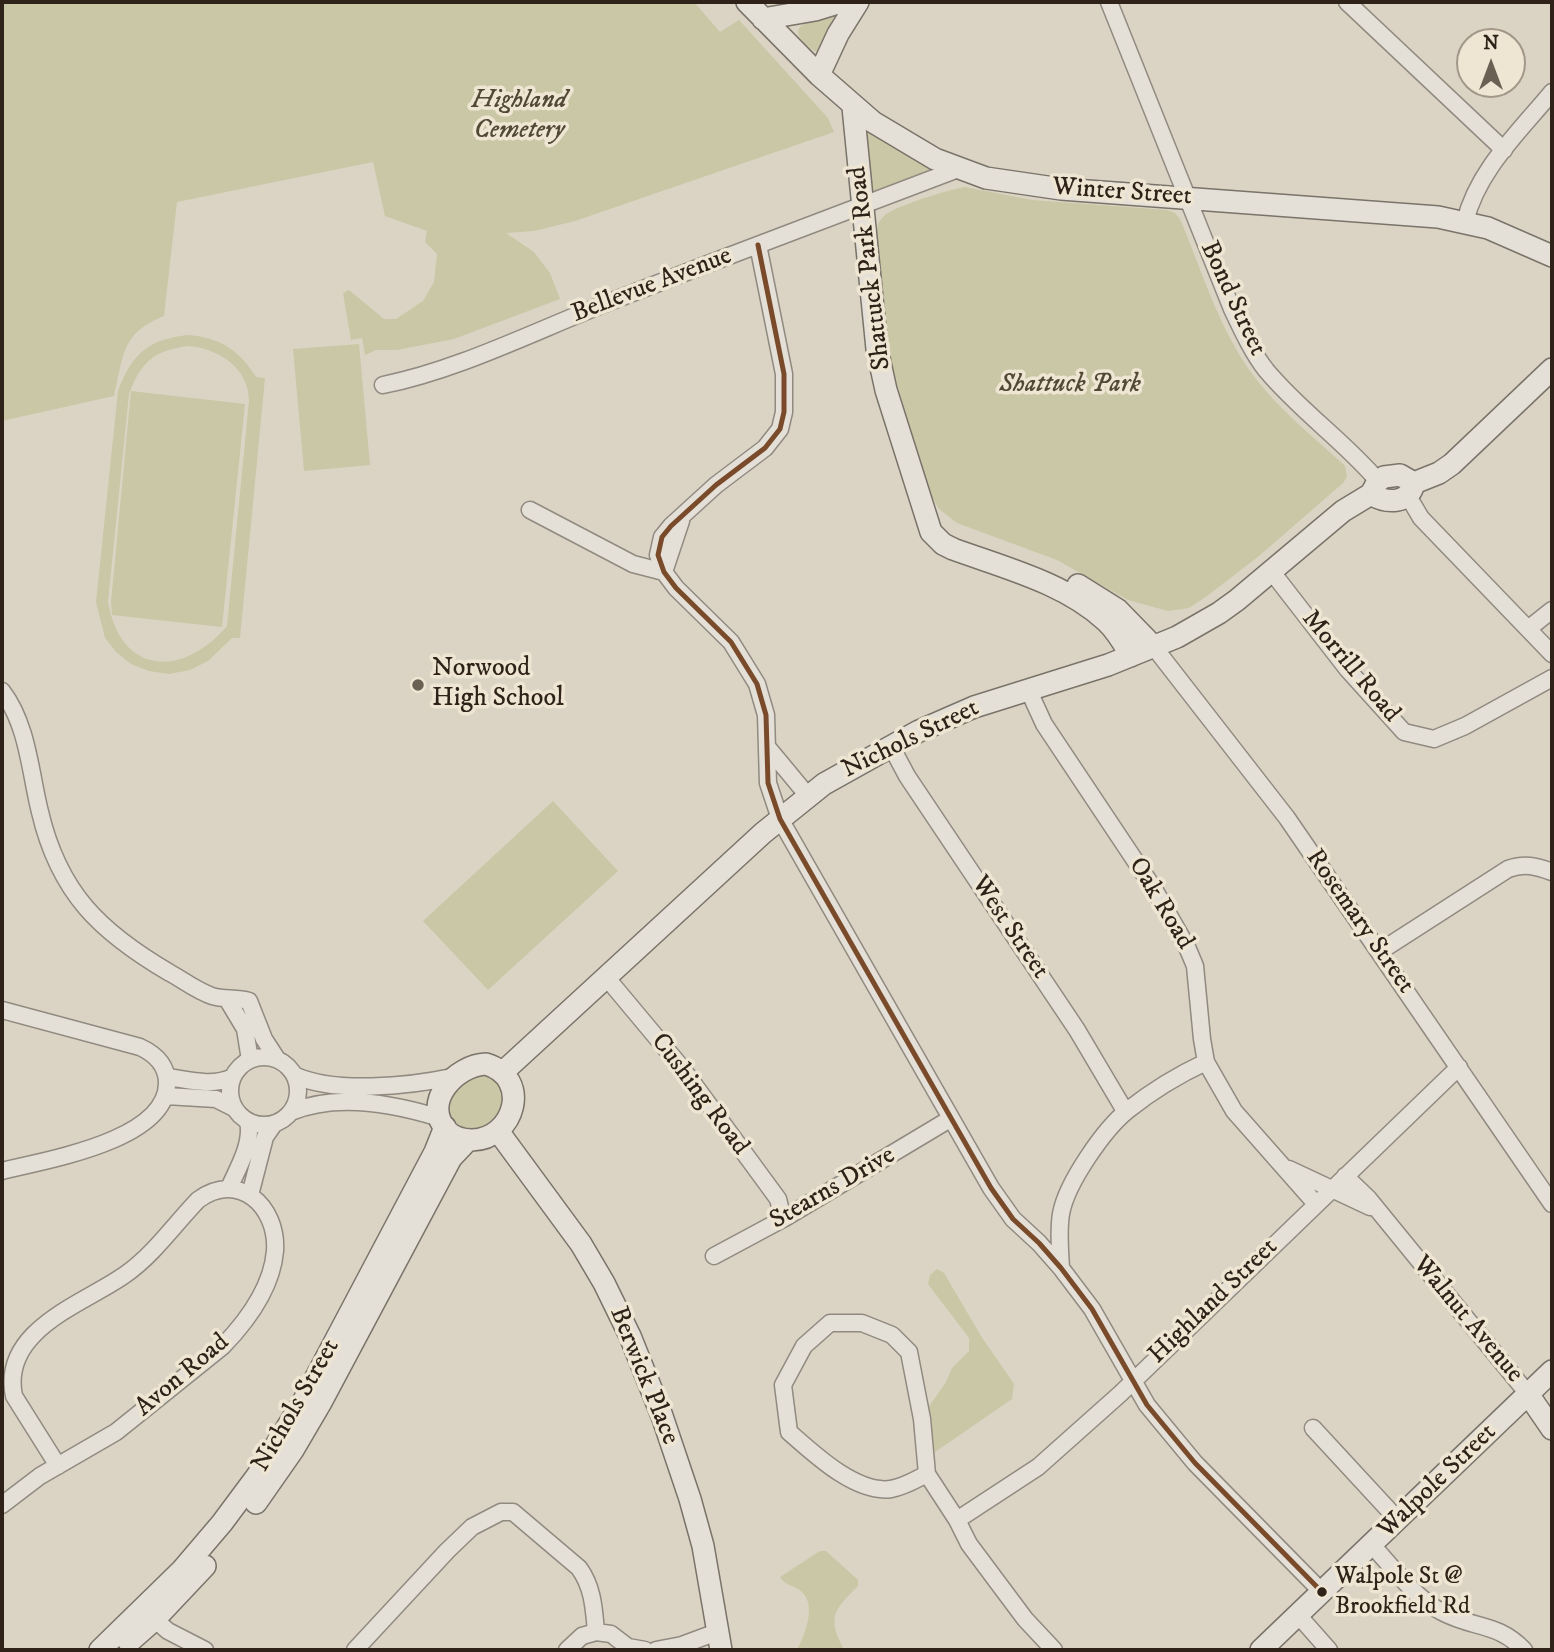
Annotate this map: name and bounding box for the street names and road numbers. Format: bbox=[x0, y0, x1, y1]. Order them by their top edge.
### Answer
street label: Shattuck Park Road bbox=[843, 164, 899, 372]
street label: Winter Street bbox=[1051, 173, 1193, 213]
street label: Bond Street bbox=[1192, 237, 1272, 361]
street label: Bellevue Avenue bbox=[568, 241, 736, 331]
street label: Morrill Road bbox=[1294, 604, 1406, 730]
street label: Nichols Street bbox=[838, 693, 984, 787]
street label: Rosemary Street bbox=[1298, 844, 1420, 1000]
street label: Oak Road bbox=[1120, 852, 1200, 956]
street label: West Street bbox=[963, 871, 1055, 985]
street label: Cushing Road bbox=[643, 1028, 755, 1162]
street label: Stearns Drive bbox=[765, 1141, 901, 1237]
street label: Highland Street bbox=[1143, 1233, 1285, 1371]
street label: Walnut Avenue bbox=[1405, 1250, 1529, 1390]
street label: Berwick Place bbox=[601, 1303, 685, 1449]
street label: Avon Road bbox=[130, 1328, 236, 1424]
street label: Nichols Street bbox=[246, 1334, 348, 1478]
street label: Walpole Street bbox=[1372, 1418, 1504, 1546]

